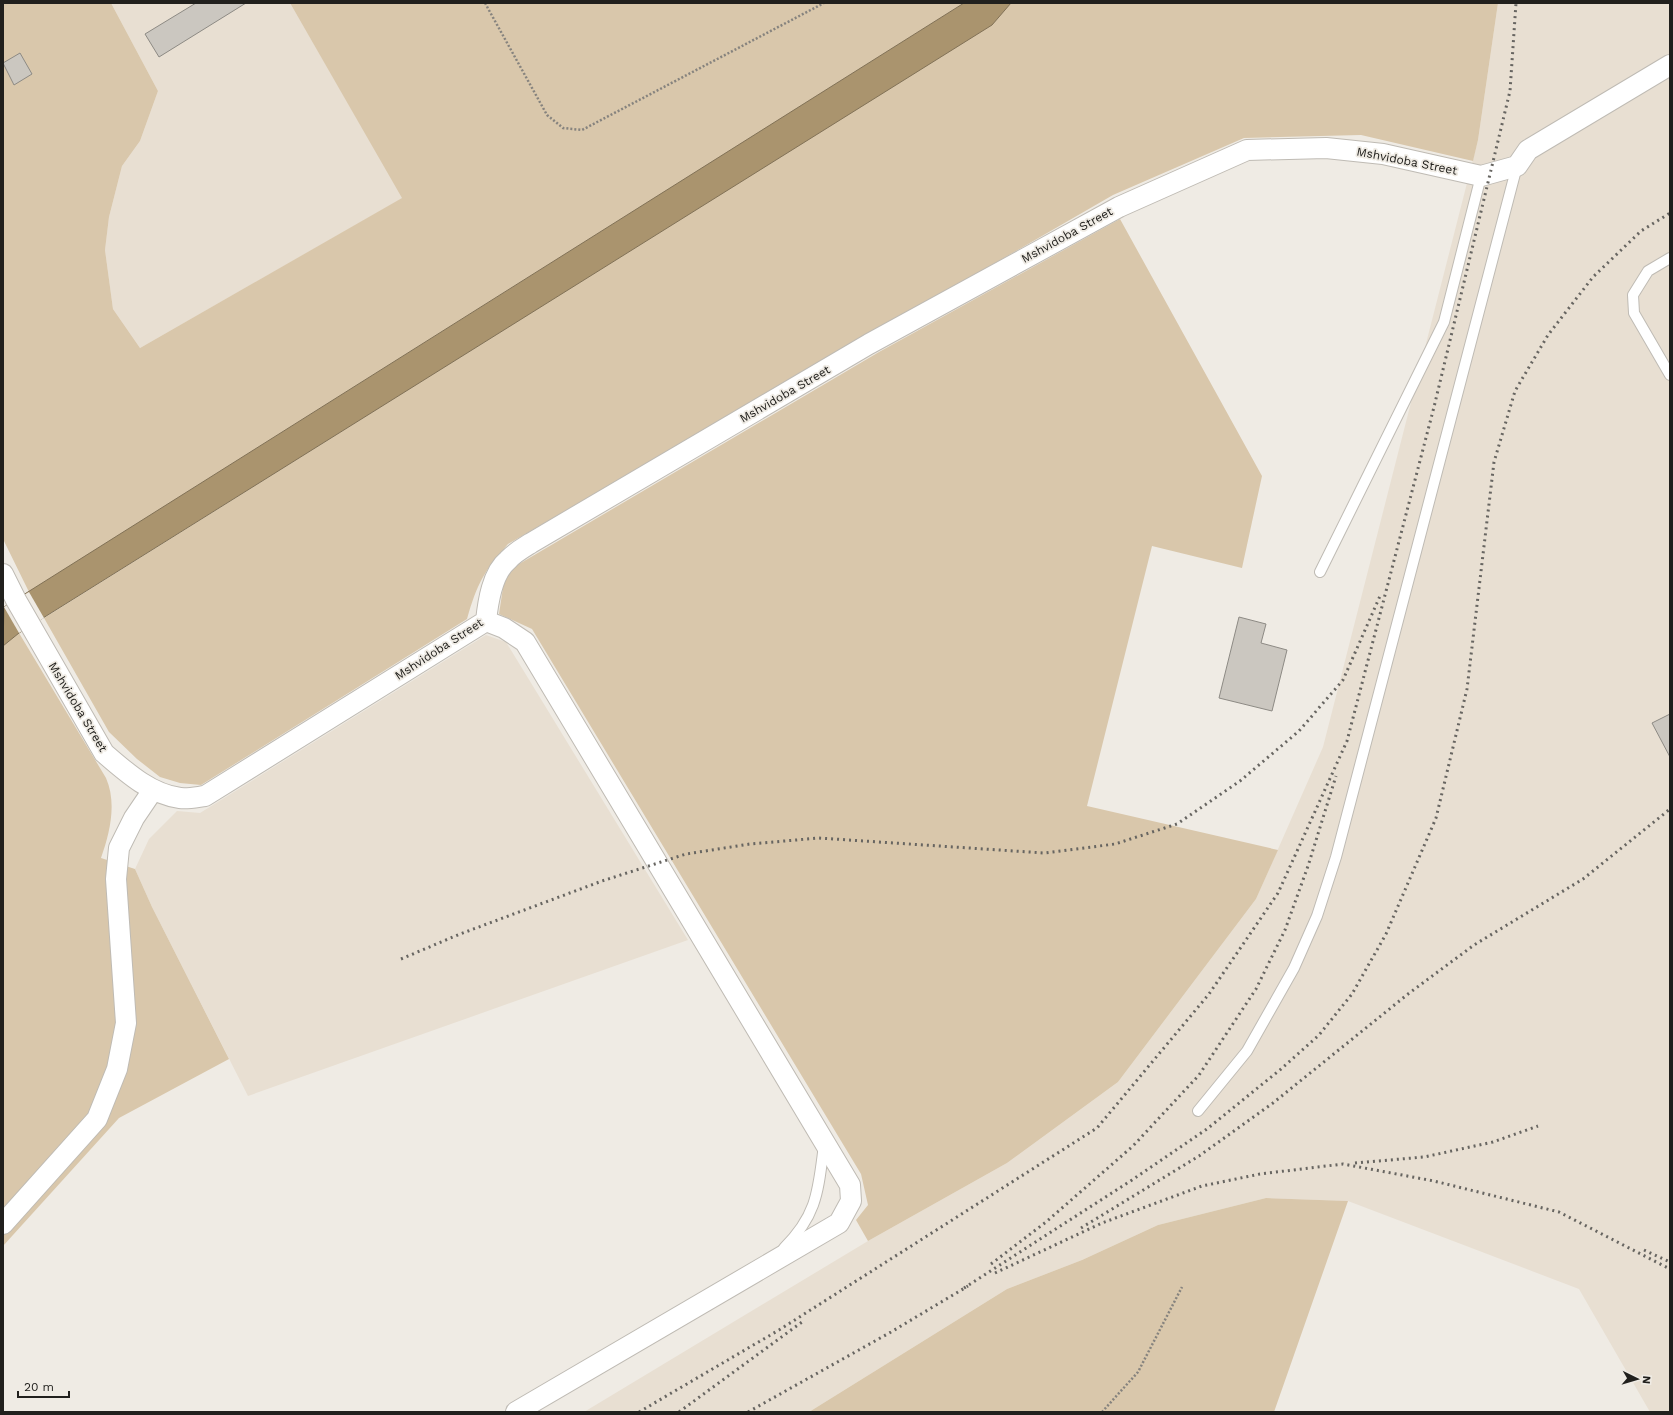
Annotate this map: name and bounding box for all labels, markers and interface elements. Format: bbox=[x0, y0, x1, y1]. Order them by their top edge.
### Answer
street label: Mshvidoba Street bbox=[1356, 144, 1458, 178]
street label: Mshvidoba Street bbox=[1019, 204, 1115, 266]
street label: Mshvidoba Street bbox=[737, 362, 833, 426]
street label: Mshvidoba Street bbox=[392, 615, 486, 683]
street label: Mshvidoba Street bbox=[46, 660, 110, 754]
north arrow bbox=[1617, 1359, 1657, 1399]
scale bar bbox=[18, 1373, 69, 1399]
text: N bbox=[1640, 1375, 1653, 1384]
text: 20 m bbox=[24, 1380, 54, 1394]

